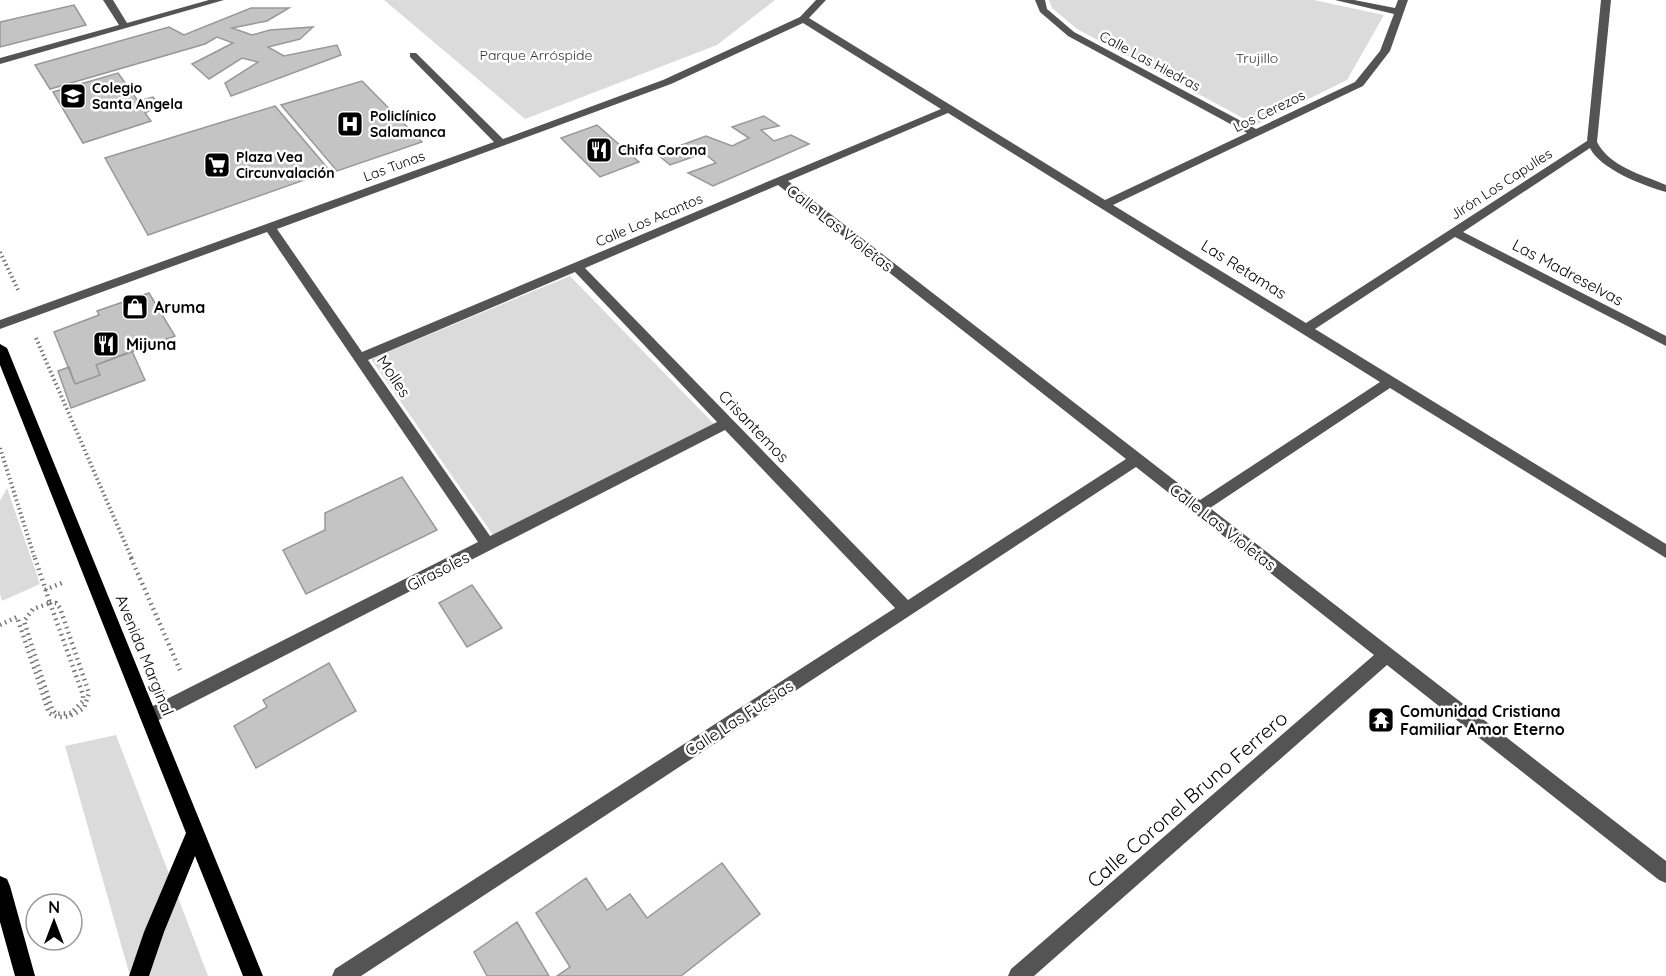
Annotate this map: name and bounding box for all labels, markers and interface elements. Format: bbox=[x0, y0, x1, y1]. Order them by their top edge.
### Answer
street label: Calle Las Hiedras bbox=[1096, 27, 1204, 95]
park label: Parque Arróspide bbox=[480, 46, 592, 64]
park label: Trujillo bbox=[1236, 49, 1278, 67]
place label: Colegio Santa Angela bbox=[92, 79, 183, 113]
school or university icon: Colegio Santa Angela bbox=[58, 81, 88, 111]
street label: Los Cerezos bbox=[1230, 86, 1308, 136]
place label: Policlínico Salamanca bbox=[370, 107, 446, 141]
hospital icon: Policlínico Salamanca bbox=[335, 109, 365, 139]
restaurant icon: Chifa Corona bbox=[584, 135, 614, 165]
place label: Chifa Corona bbox=[618, 141, 706, 159]
street label: Jirón Los Capulíes bbox=[1447, 144, 1555, 224]
street label: Las Tunas bbox=[361, 147, 427, 185]
place label: Plaza Vea Circunvalación bbox=[236, 148, 335, 182]
supermarket icon: Plaza Vea Circunvalación bbox=[202, 150, 232, 180]
street label: Calle Las Violetas bbox=[783, 180, 897, 276]
street label: Calle Los Acantos bbox=[593, 189, 705, 251]
street label: Las Madreselvas bbox=[1509, 234, 1627, 310]
street label: Las Retamas bbox=[1198, 235, 1290, 303]
shop icon: Aruma bbox=[120, 292, 150, 322]
place label: Aruma bbox=[154, 297, 205, 317]
restaurant icon: Mijuna bbox=[91, 329, 121, 359]
place label: Mijuna bbox=[126, 334, 176, 354]
street label: Molles bbox=[373, 351, 415, 401]
street label: Crisantemos bbox=[715, 386, 793, 466]
street label: Calle Las Violetas bbox=[1166, 479, 1280, 575]
street label: Girasoles bbox=[403, 547, 473, 595]
street label: Avenida Marginal bbox=[112, 592, 178, 718]
street label: Calle Las Fucsias bbox=[681, 676, 797, 760]
place label: Comunidad Cristiana Familiar Amor Eterno bbox=[1400, 701, 1565, 739]
street label: Calle Coronel Bruno Ferrero bbox=[1082, 705, 1292, 893]
temple icon: Comunidad Cristiana Familiar Amor Eterno bbox=[1366, 705, 1396, 735]
north arrow bbox=[24, 892, 84, 952]
text: N bbox=[48, 897, 60, 917]

